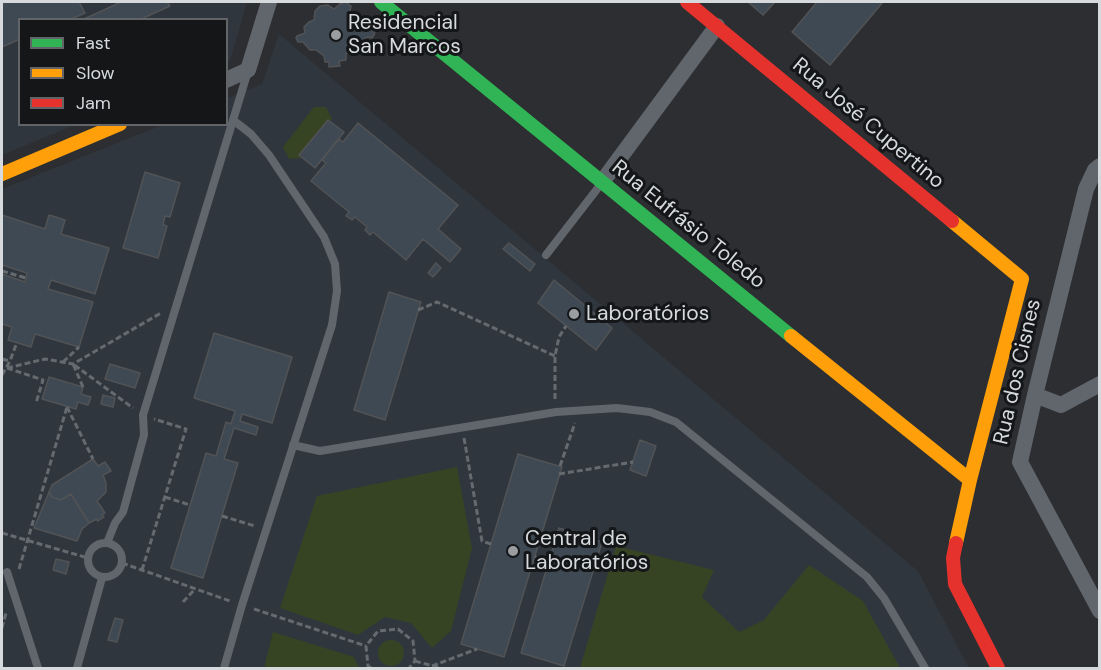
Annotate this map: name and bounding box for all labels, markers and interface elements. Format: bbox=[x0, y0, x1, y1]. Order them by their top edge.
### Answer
place label: Residencial San Marcos bbox=[348, 10, 461, 60]
legend bbox=[18, 18, 228, 126]
marker: Residencial San Marcos bbox=[329, 28, 343, 42]
text: Fast bbox=[76, 31, 111, 55]
street label: Rua José Cupertino bbox=[787, 53, 949, 195]
text: Slow bbox=[76, 61, 115, 85]
text: Jam bbox=[76, 91, 111, 115]
street label: Rua Eufrásio Toledo bbox=[606, 155, 770, 295]
street label: Rua dos Cisnes bbox=[989, 297, 1047, 447]
place label: Laboratórios bbox=[586, 301, 709, 327]
marker: Laboratórios bbox=[567, 307, 581, 321]
place label: Central de Laboratórios bbox=[525, 526, 648, 576]
marker: Central de Laboratórios bbox=[506, 544, 520, 558]

